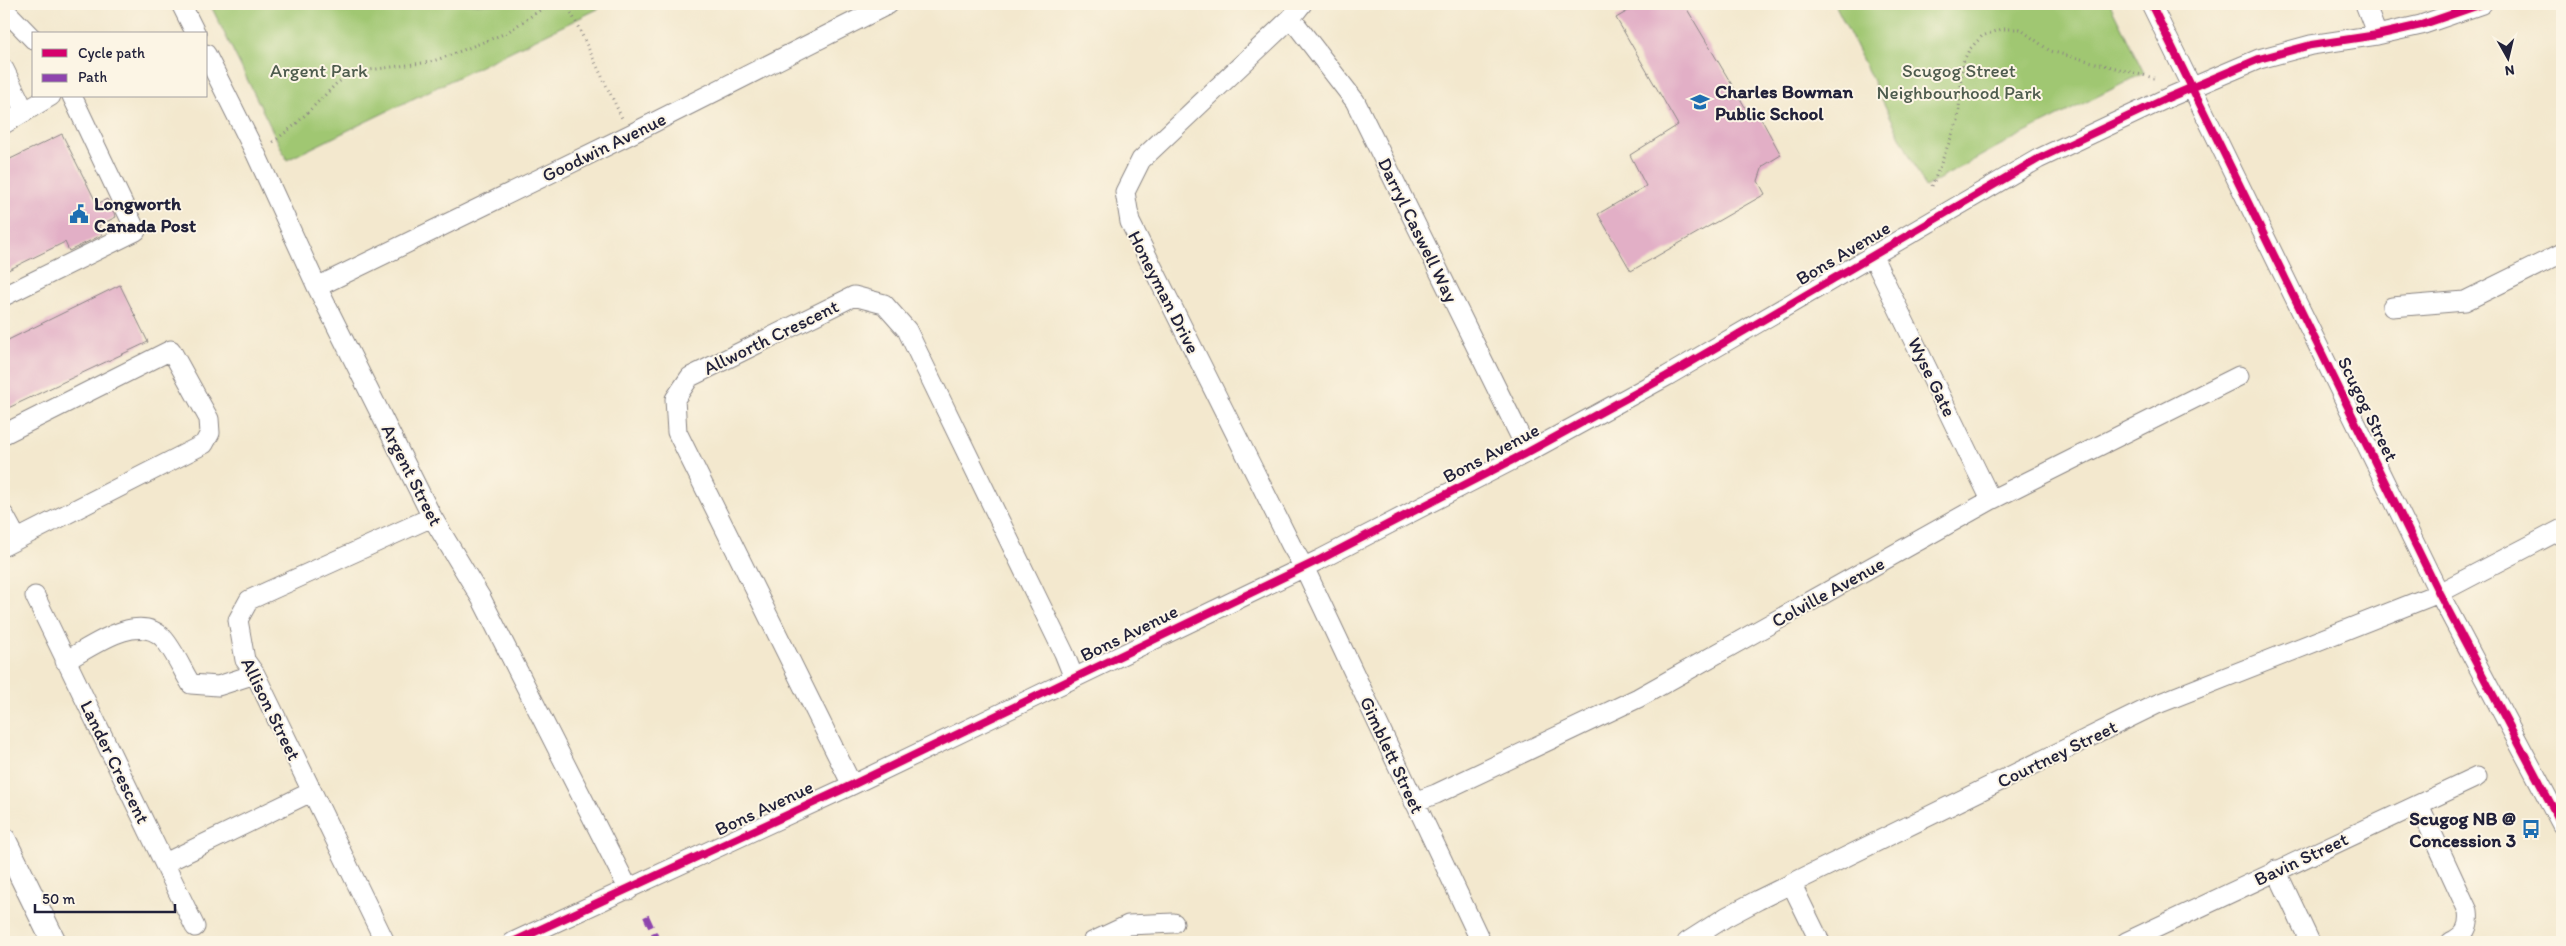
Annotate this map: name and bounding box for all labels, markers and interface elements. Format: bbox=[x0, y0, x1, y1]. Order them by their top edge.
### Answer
legend bbox=[32, 32, 208, 98]
north arrow bbox=[2484, 32, 2534, 82]
text: Cycle path bbox=[78, 44, 145, 62]
park label: Argent Park bbox=[270, 59, 368, 82]
park label: Scugog Street Neighbourhood Park bbox=[1877, 59, 2042, 104]
text: N bbox=[2504, 61, 2516, 79]
text: Path bbox=[78, 68, 107, 86]
place label: Charles Bowman Public School bbox=[1715, 80, 1853, 125]
school or university icon: Charles Bowman Public School bbox=[1689, 91, 1711, 113]
street label: Goodwin Avenue bbox=[538, 107, 670, 187]
street label: Darryl Caswell Way bbox=[1373, 154, 1463, 306]
place label: Longworth Canada Post bbox=[94, 192, 196, 237]
public building icon: Longworth Canada Post bbox=[68, 203, 90, 225]
street label: Bons Avenue bbox=[1792, 216, 1894, 290]
street label: Honeyman Drive bbox=[1123, 227, 1205, 357]
street label: Allworth Crescent bbox=[700, 294, 842, 380]
street label: Wyse Gate bbox=[1903, 334, 1961, 420]
street label: Scugog Street bbox=[2333, 353, 2403, 465]
street label: Bons Avenue bbox=[1439, 418, 1543, 488]
street label: Argent Street bbox=[377, 420, 447, 530]
street label: Colville Avenue bbox=[1768, 552, 1888, 632]
street label: Bons Avenue bbox=[1076, 599, 1182, 667]
street label: Allison Street bbox=[236, 654, 306, 764]
street label: Gimblett Street bbox=[1355, 693, 1429, 817]
street label: Lander Crescent bbox=[75, 697, 155, 827]
street label: Courtney Street bbox=[1993, 715, 2121, 793]
street label: Bons Avenue bbox=[711, 775, 817, 841]
place label: Scugog NB @ Concession 3 bbox=[2409, 807, 2516, 852]
bus stop icon: Scugog NB @ Concession 3 bbox=[2520, 818, 2542, 840]
street label: Bavin Street bbox=[2250, 827, 2352, 891]
scale bar bbox=[35, 881, 175, 913]
text: 50 m bbox=[42, 890, 75, 908]

